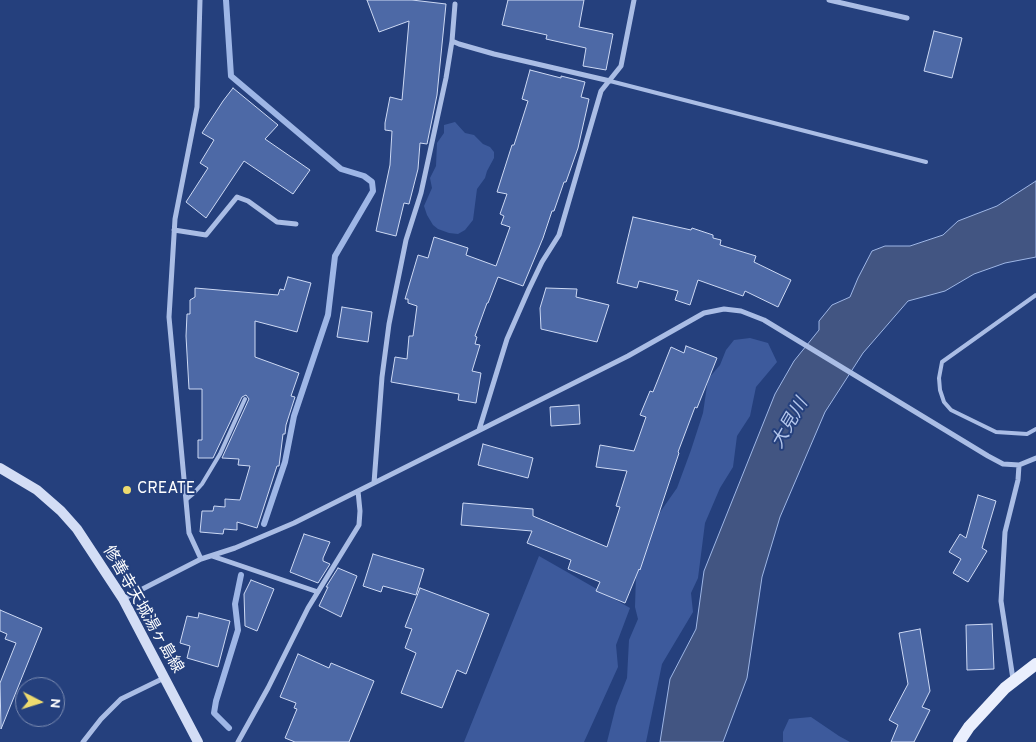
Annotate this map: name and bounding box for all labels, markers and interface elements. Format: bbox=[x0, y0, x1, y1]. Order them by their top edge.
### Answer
water label: 大見川 bbox=[768, 395, 814, 453]
place label: CREATE bbox=[137, 480, 195, 500]
marker: CREATE bbox=[121, 484, 133, 496]
street label: 修善寺天城湯ヶ島線 bbox=[98, 543, 186, 677]
north arrow bbox=[15, 677, 65, 727]
text: N bbox=[46, 698, 63, 709]

